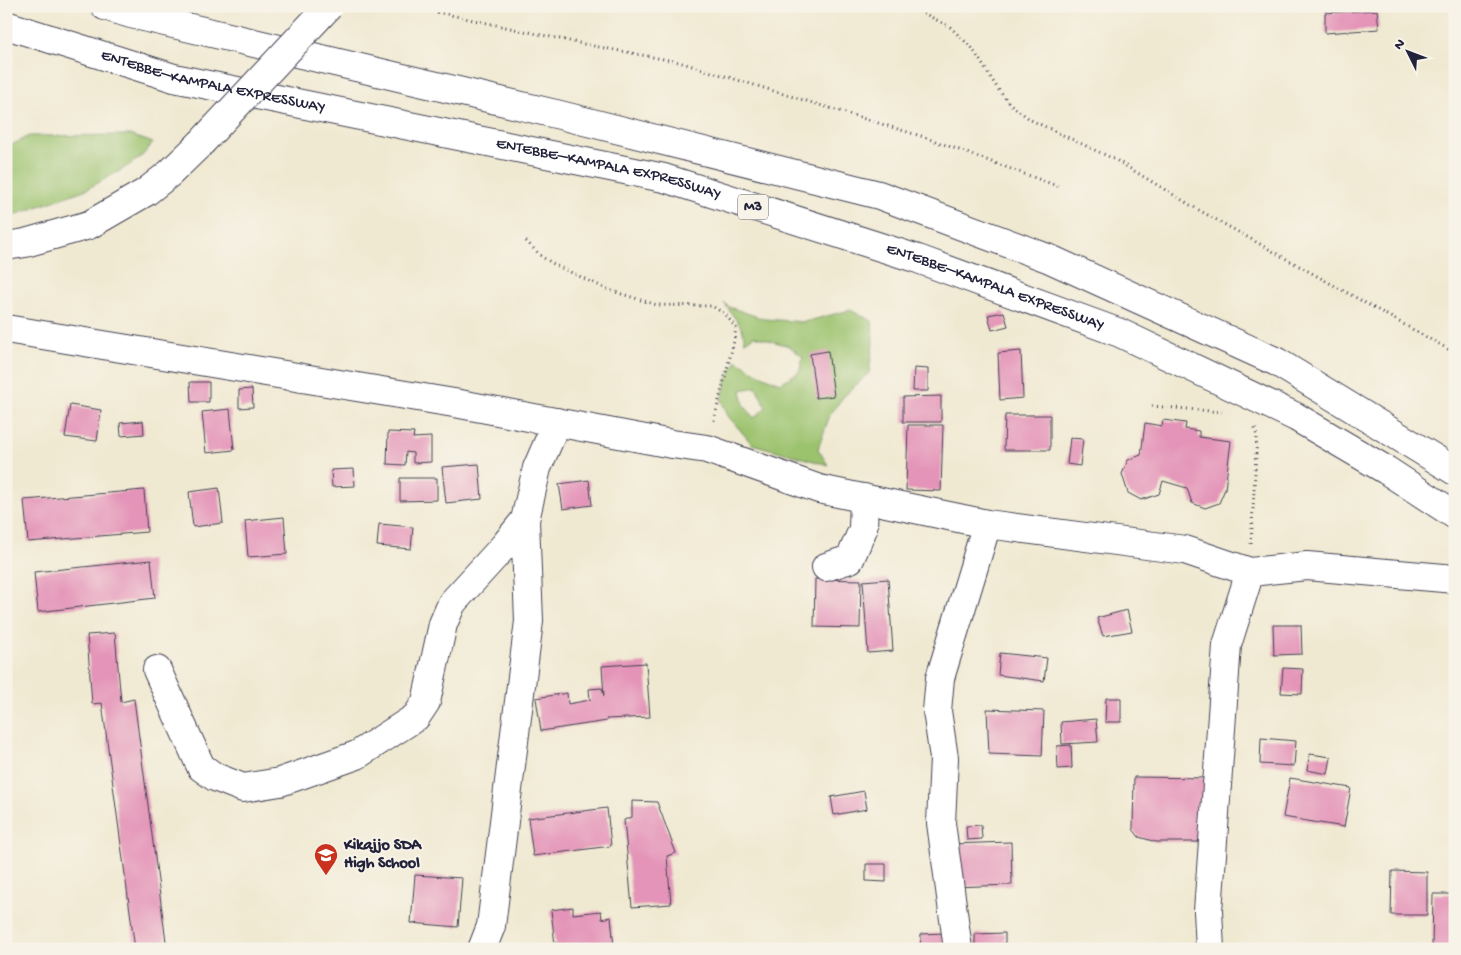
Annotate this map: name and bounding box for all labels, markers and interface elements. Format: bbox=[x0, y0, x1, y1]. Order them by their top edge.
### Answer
north arrow bbox=[1384, 28, 1434, 78]
text: N bbox=[1391, 36, 1410, 54]
street label: ENTEBBE–KAMPALA EXPRESSWAY bbox=[98, 46, 327, 118]
street label: ENTEBBE–KAMPALA EXPRESSWAY bbox=[494, 134, 723, 205]
road number: M3 bbox=[738, 194, 768, 220]
street label: ENTEBBE–KAMPALA EXPRESSWAY bbox=[884, 240, 1107, 336]
place label: Kikajjo SDA High School bbox=[343, 837, 423, 874]
school or university icon: Kikajjo SDA High School bbox=[313, 842, 339, 876]

